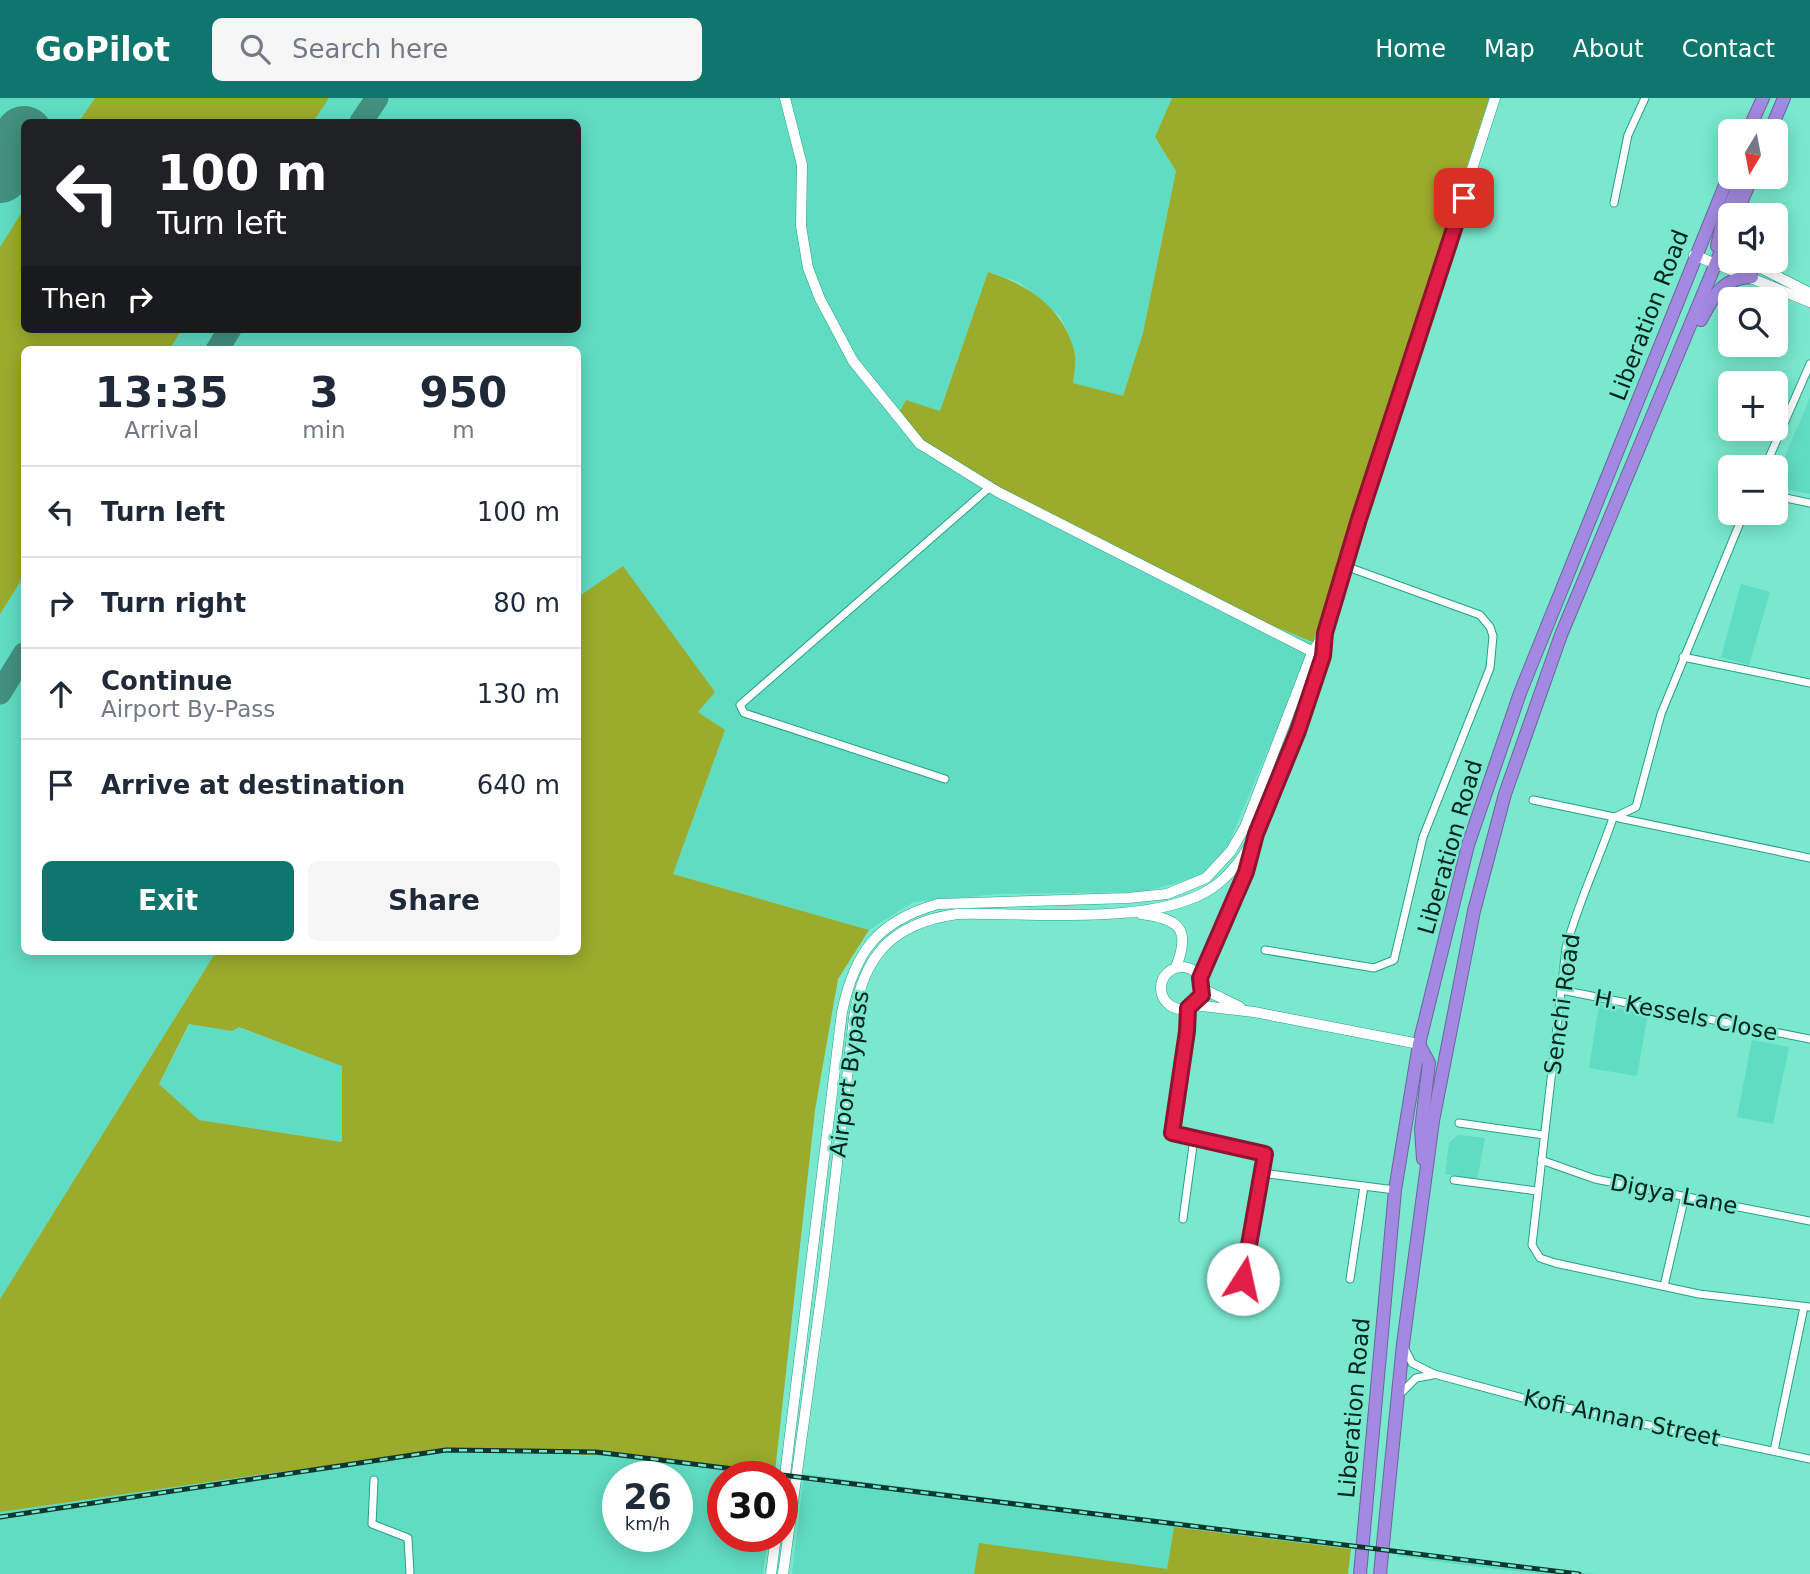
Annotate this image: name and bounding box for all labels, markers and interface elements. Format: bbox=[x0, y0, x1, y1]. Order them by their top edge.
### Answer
search box bbox=[212, 18, 702, 81]
text: GoPilot bbox=[35, 30, 170, 69]
icon: search bbox=[236, 30, 274, 68]
text: Search here bbox=[292, 34, 448, 64]
text: Home bbox=[1375, 35, 1446, 63]
text: Map bbox=[1484, 35, 1535, 63]
text: About bbox=[1573, 35, 1644, 63]
text: Contact bbox=[1682, 35, 1775, 63]
north arrow bbox=[1718, 119, 1788, 189]
map controls bbox=[1718, 119, 1788, 525]
text: 100 m bbox=[157, 145, 327, 202]
icon: left bbox=[42, 147, 133, 238]
pin bbox=[1434, 168, 1494, 228]
icon: arrive bbox=[1445, 179, 1483, 217]
button: sound bbox=[1718, 203, 1788, 273]
text: Turn left bbox=[157, 204, 287, 242]
street label: Liberation Road bbox=[1605, 226, 1693, 404]
icon: right bbox=[121, 280, 159, 318]
text: Then bbox=[42, 284, 107, 314]
button: search bbox=[1718, 287, 1788, 357]
text: 13:35 bbox=[95, 368, 229, 417]
text: 3 bbox=[309, 368, 339, 417]
text: 950 bbox=[420, 368, 507, 417]
button: + bbox=[1718, 371, 1788, 441]
text: Arrival bbox=[124, 417, 199, 443]
text: min bbox=[302, 417, 346, 443]
text: m bbox=[452, 417, 475, 443]
button: − bbox=[1718, 455, 1788, 525]
icon: left bbox=[42, 493, 80, 531]
text: Turn left bbox=[101, 497, 225, 527]
text: 100 m bbox=[477, 497, 560, 527]
icon: right bbox=[42, 584, 80, 622]
text: Turn right bbox=[101, 588, 246, 618]
text: 80 m bbox=[493, 588, 560, 618]
text: Continue bbox=[101, 666, 232, 696]
icon: ahead bbox=[42, 675, 80, 713]
text: 130 m bbox=[477, 679, 560, 709]
text: Airport By-Pass bbox=[101, 696, 275, 722]
street label: Liberation Road bbox=[1413, 757, 1487, 937]
icon: arrive bbox=[42, 766, 80, 804]
text: Arrive at destination bbox=[101, 770, 405, 800]
text: 640 m bbox=[477, 770, 560, 800]
button: Exit bbox=[42, 861, 294, 941]
button: Share bbox=[308, 861, 560, 941]
street label: Senchi Road bbox=[1539, 932, 1585, 1076]
street label: H. Kessels Close bbox=[1592, 984, 1780, 1046]
street label: Airport Bypass bbox=[824, 989, 874, 1159]
street label: Digya Lane bbox=[1608, 1169, 1740, 1219]
position arrow bbox=[1206, 1242, 1280, 1316]
street label: Liberation Road bbox=[1333, 1317, 1375, 1499]
street label: Kofi Annan Street bbox=[1521, 1384, 1723, 1452]
speed limit sign: 30 bbox=[707, 1461, 798, 1552]
text: 26 bbox=[623, 1477, 672, 1517]
text: km/h bbox=[625, 1513, 670, 1534]

